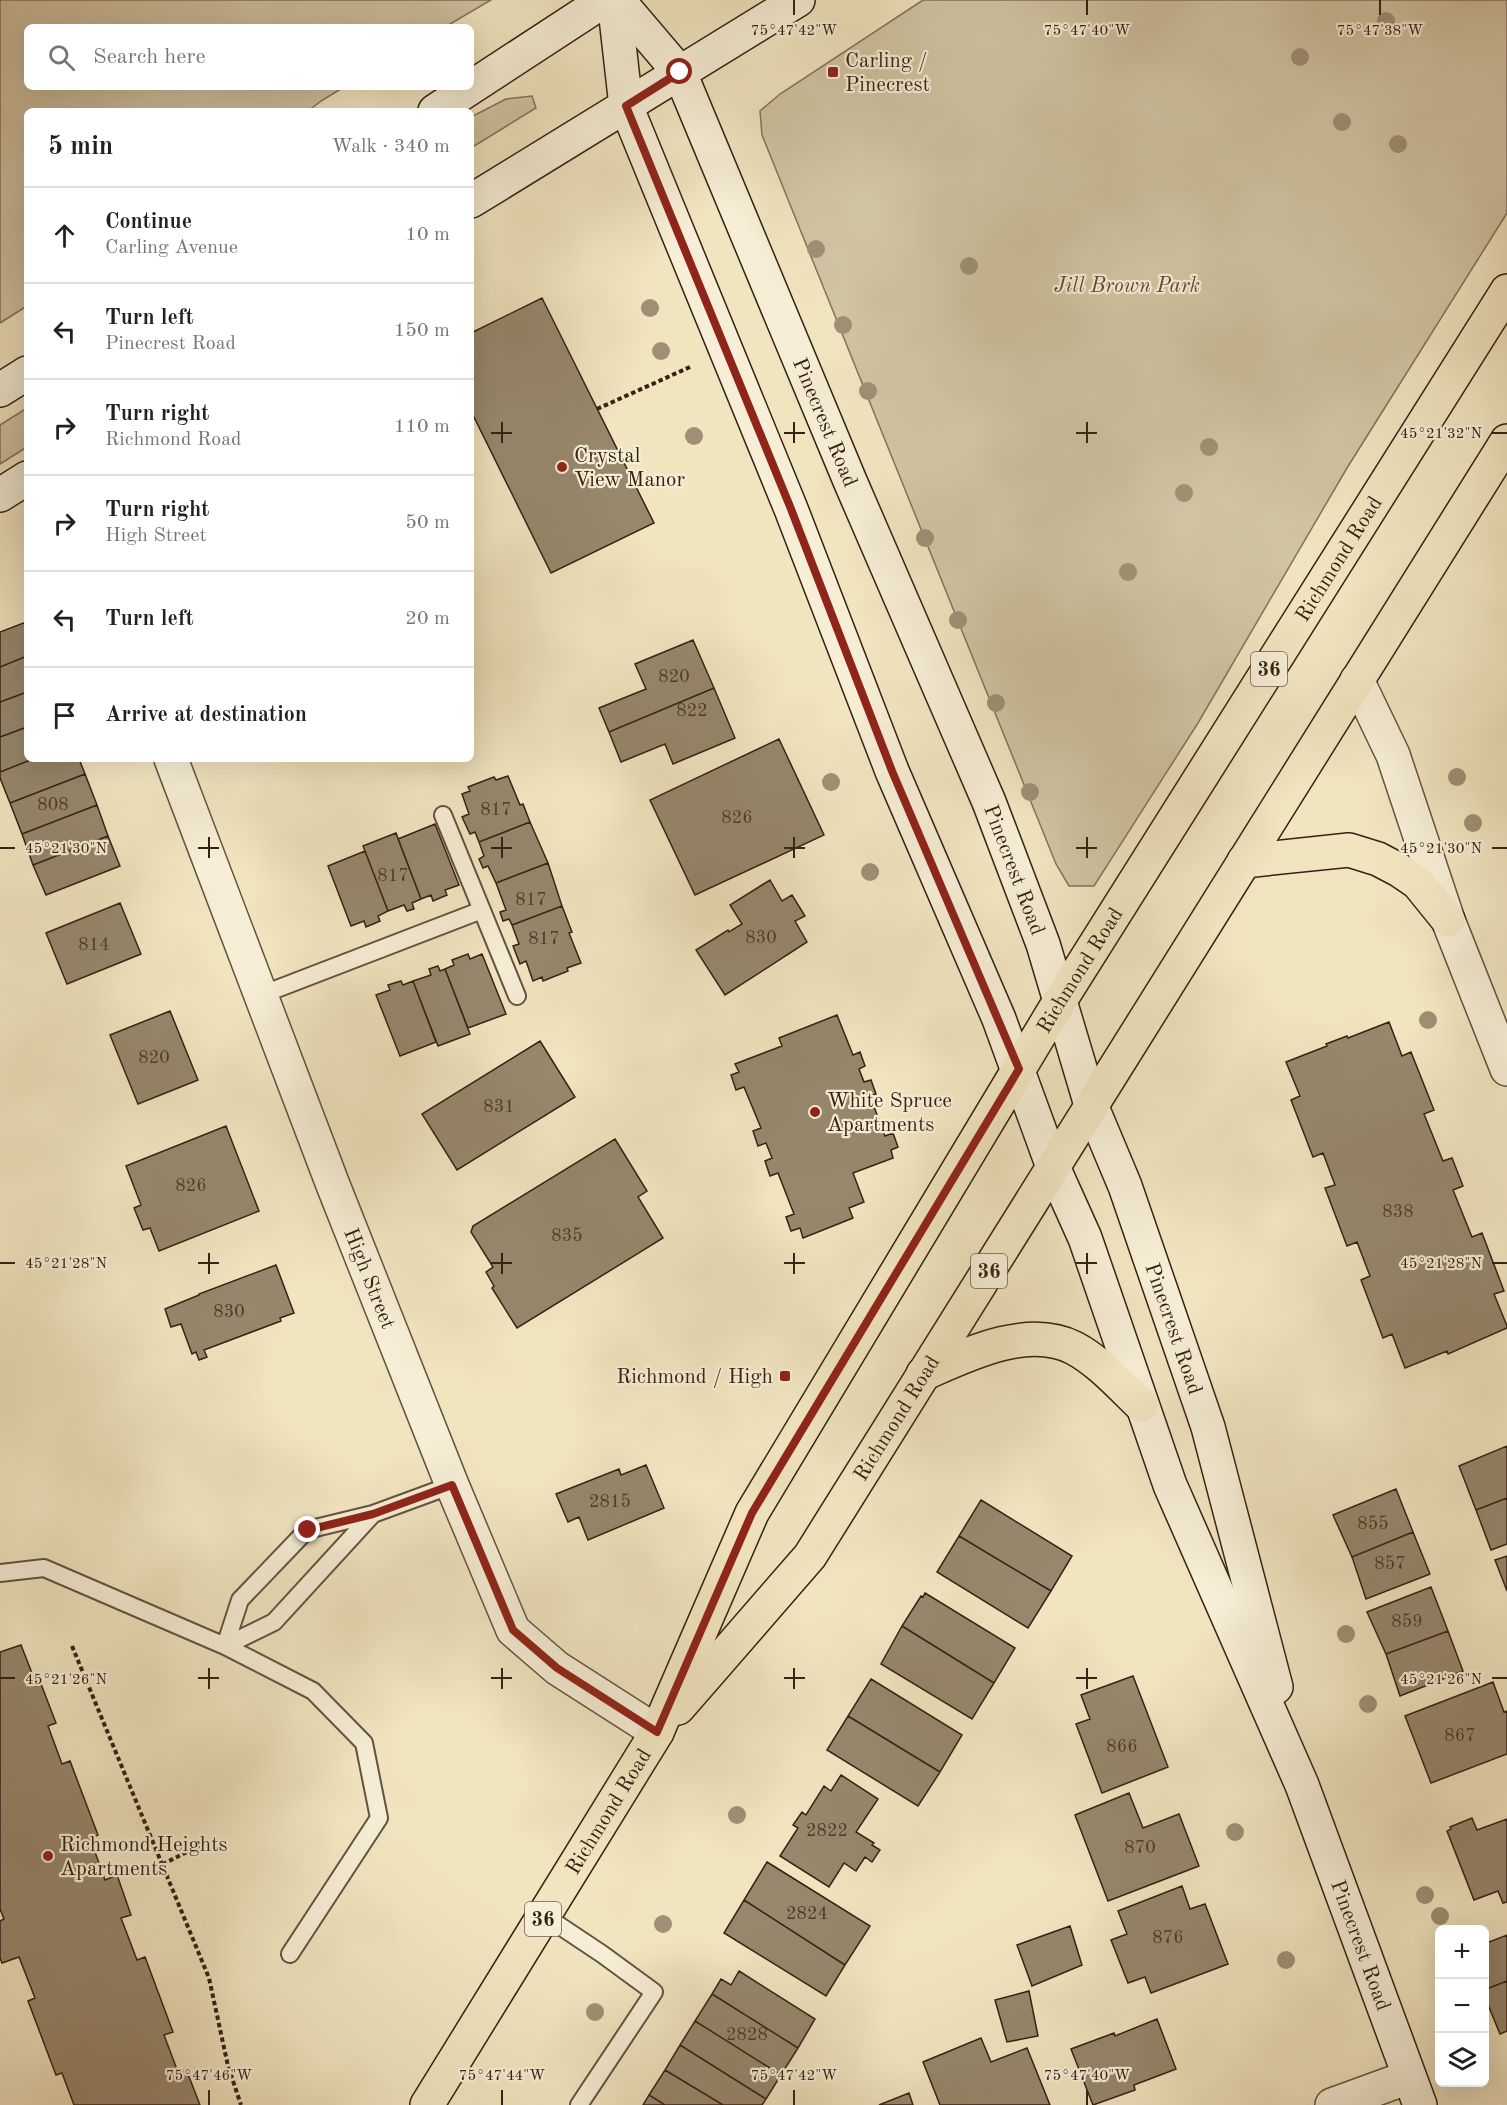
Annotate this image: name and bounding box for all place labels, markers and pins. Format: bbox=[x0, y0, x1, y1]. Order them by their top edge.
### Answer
place label: Carling / Pinecrest bbox=[845, 51, 930, 96]
marker: Carling / Pinecrest bbox=[826, 65, 840, 79]
place label: Crystal View Manor bbox=[574, 446, 686, 491]
marker: Crystal View Manor bbox=[555, 460, 569, 474]
place label: White Spruce Apartments bbox=[827, 1091, 952, 1136]
marker: White Spruce Apartments bbox=[808, 1105, 822, 1119]
place label: Richmond / High bbox=[616, 1367, 773, 1388]
marker: Richmond / High bbox=[778, 1369, 792, 1383]
place label: Richmond Heights Apartments bbox=[60, 1835, 228, 1880]
marker: Richmond Heights Apartments bbox=[41, 1849, 55, 1863]

